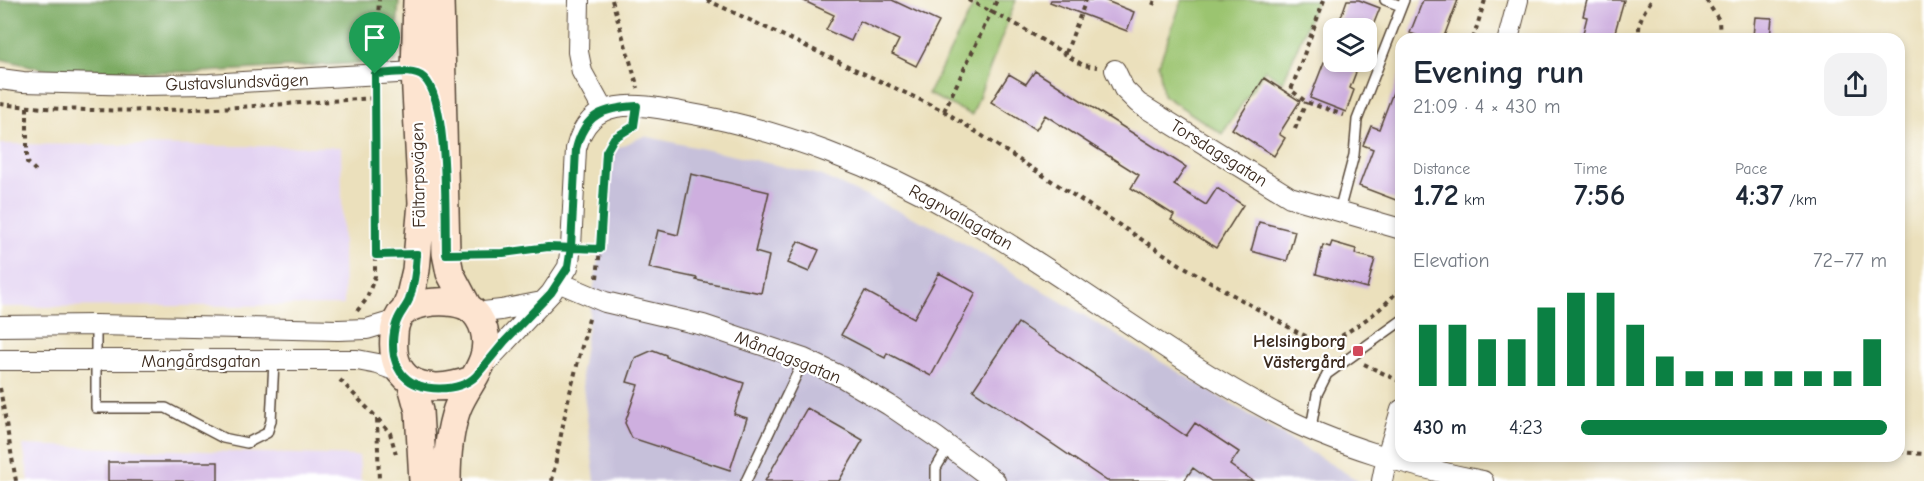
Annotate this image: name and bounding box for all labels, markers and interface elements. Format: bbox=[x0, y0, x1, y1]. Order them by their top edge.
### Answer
pin bbox=[349, 12, 400, 74]
map controls bbox=[1323, 18, 1377, 72]
button: layers bbox=[1323, 18, 1377, 72]
icon: arrive bbox=[358, 21, 391, 54]
text: Evening run bbox=[1413, 53, 1584, 91]
button: share bbox=[1824, 53, 1887, 116]
street label: Gustavslundsvägen bbox=[165, 70, 309, 95]
text: 21:09 · 4 × 430 m bbox=[1413, 95, 1560, 118]
street label: Torsdagsgatan bbox=[1166, 115, 1271, 192]
street label: Fältarpsvägen bbox=[407, 122, 430, 228]
text: Distance bbox=[1413, 160, 1470, 178]
text: Time bbox=[1574, 160, 1607, 178]
text: Pace bbox=[1735, 160, 1767, 178]
text: 1.72 bbox=[1413, 178, 1459, 213]
text: 7:56 bbox=[1574, 178, 1625, 213]
text: 4:37 bbox=[1735, 178, 1784, 213]
street label: Ragnvallagatan bbox=[905, 180, 1016, 255]
text: km bbox=[1459, 191, 1485, 209]
text: /km bbox=[1784, 191, 1817, 209]
text: Elevation bbox=[1413, 249, 1490, 272]
text: 72–77 m bbox=[1813, 249, 1887, 272]
street label: Måndagsgatan bbox=[732, 327, 844, 388]
place label: Helsingborg Västergård bbox=[1253, 331, 1346, 373]
marker: Helsingborg Västergård bbox=[1351, 344, 1365, 358]
street label: Mangårdsgatan bbox=[141, 351, 261, 372]
text: 430 m bbox=[1413, 416, 1467, 439]
text: 4:23 bbox=[1509, 416, 1543, 439]

